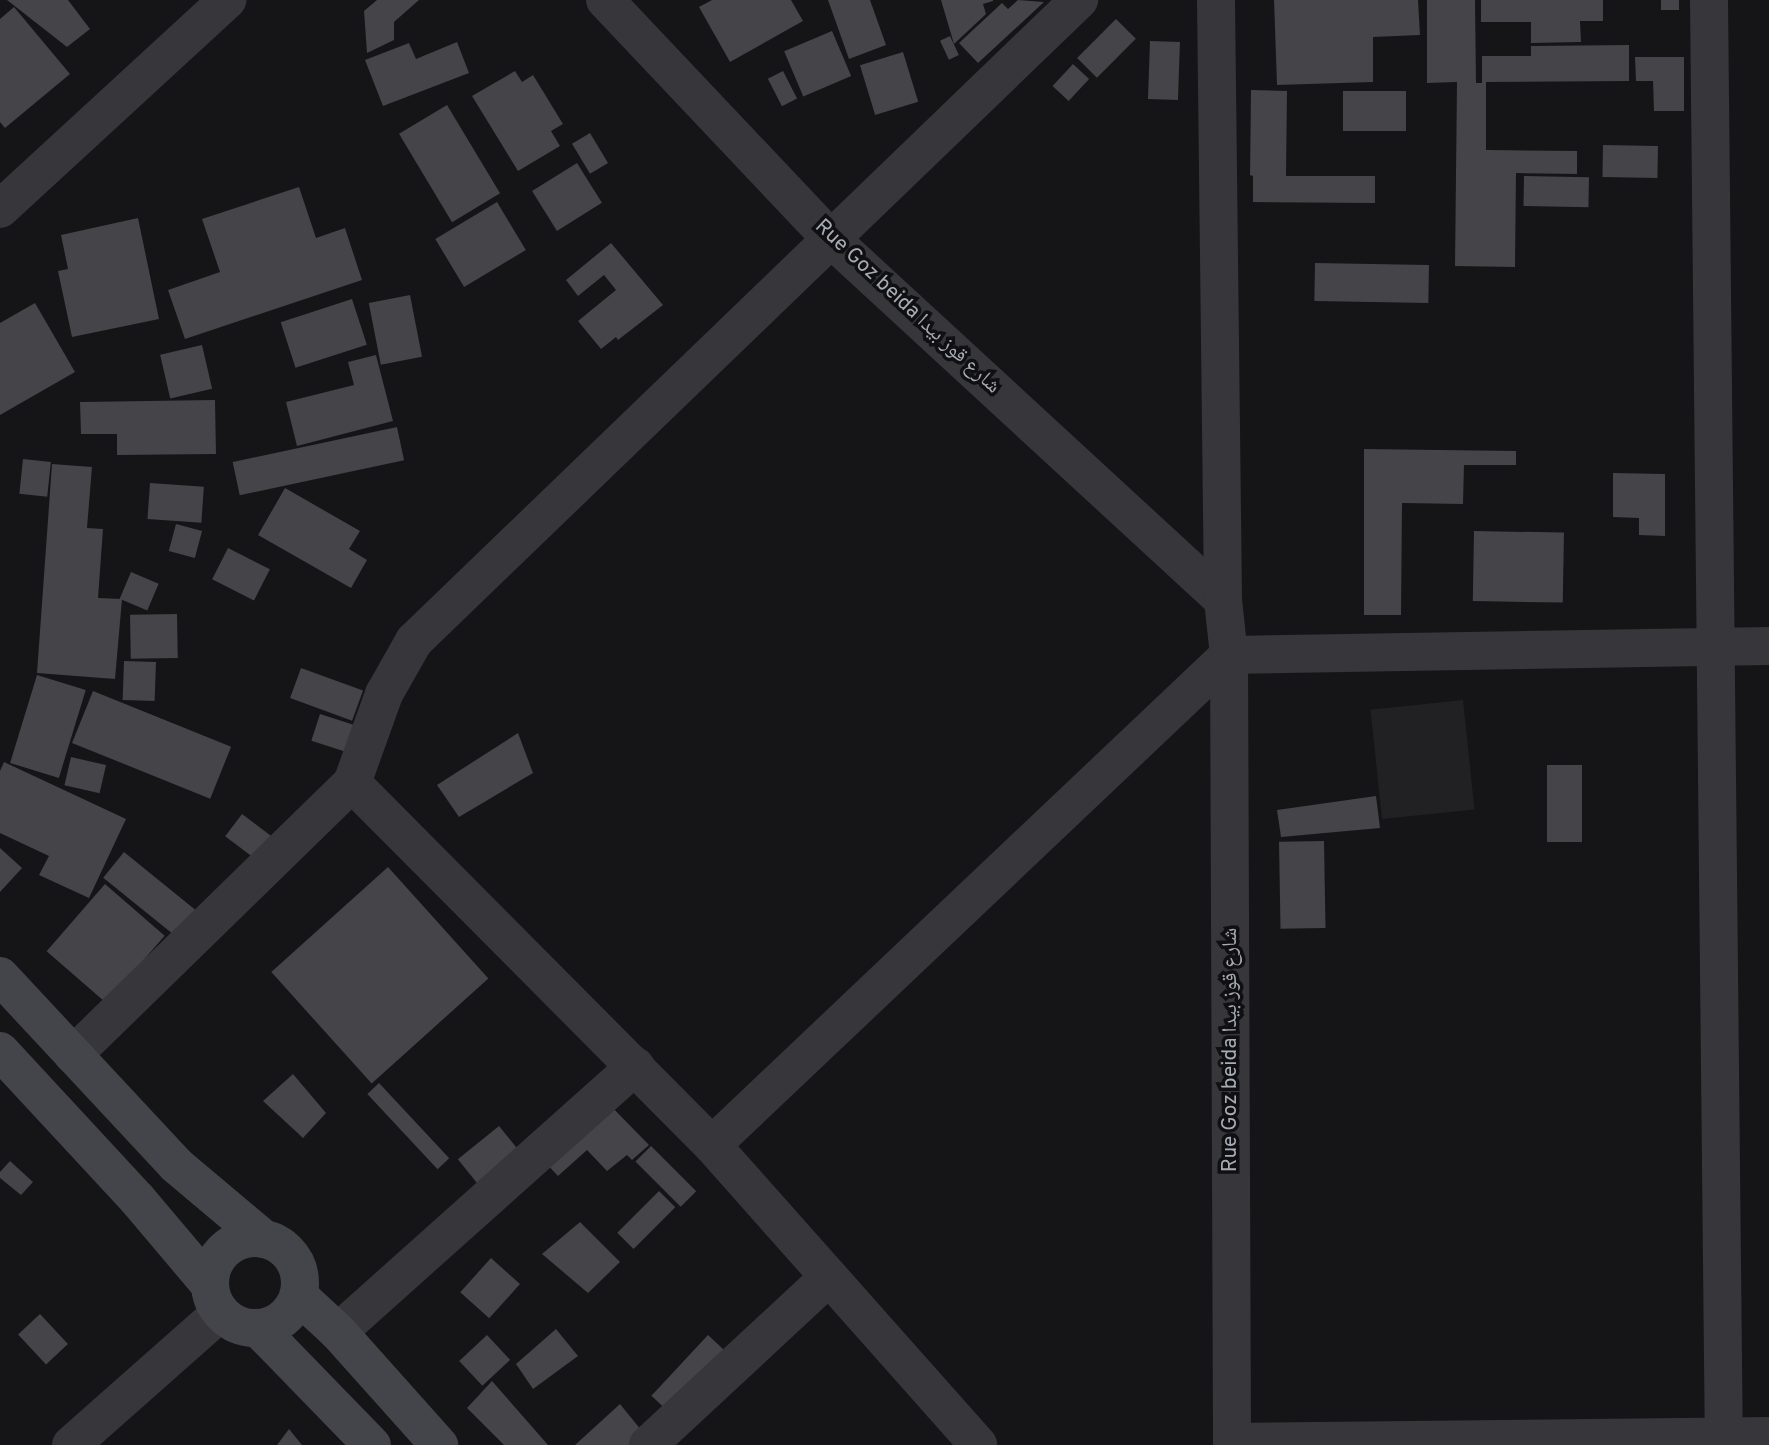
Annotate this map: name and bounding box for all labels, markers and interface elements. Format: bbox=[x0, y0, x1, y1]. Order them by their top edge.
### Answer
street label: Rue Goz beida شارع قوز بيدا bbox=[809, 214, 1005, 400]
street label: Rue Goz beida شارع قوز بيدا bbox=[1218, 928, 1244, 1172]

